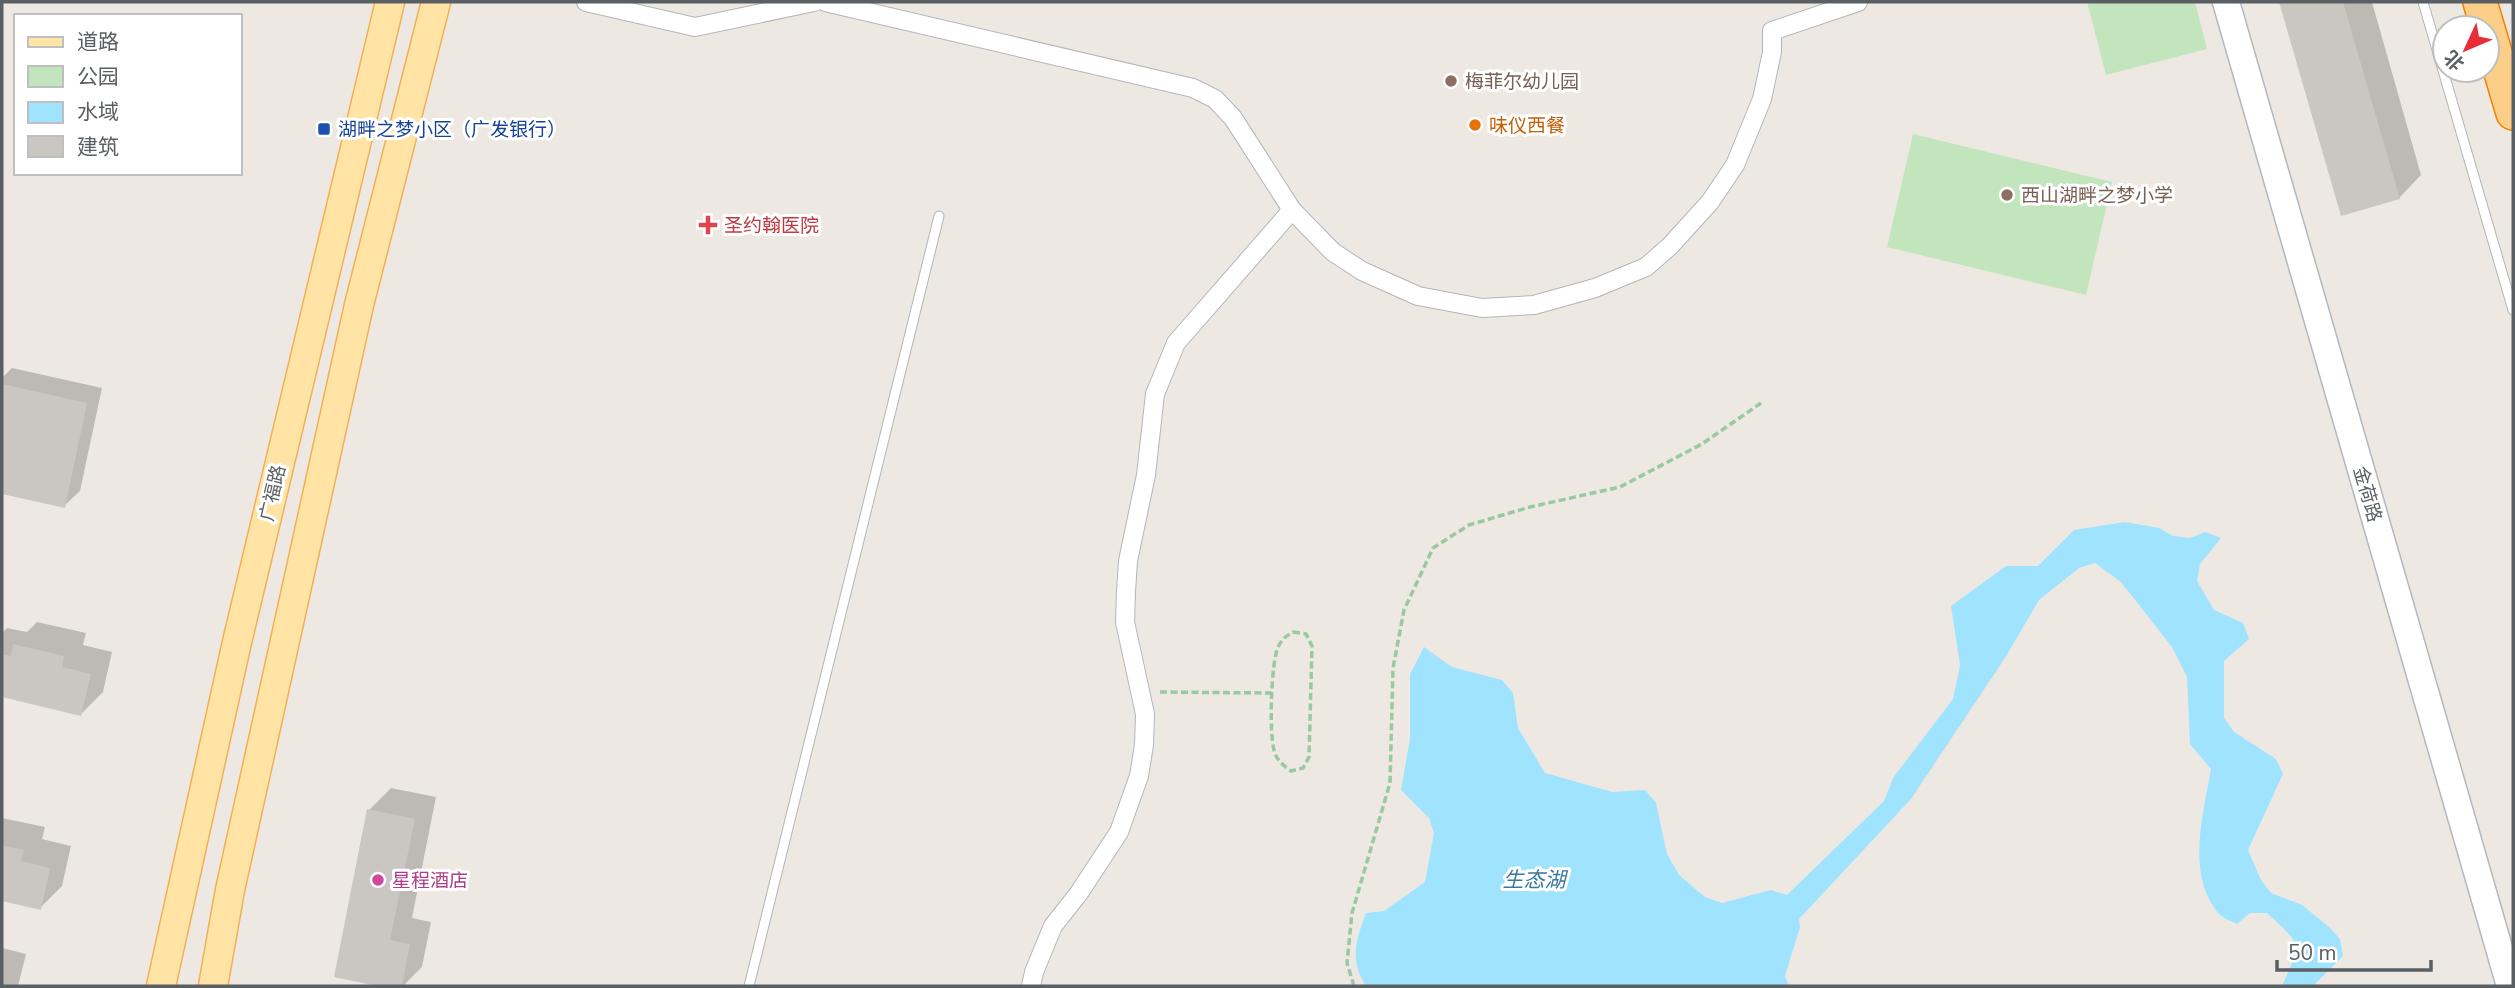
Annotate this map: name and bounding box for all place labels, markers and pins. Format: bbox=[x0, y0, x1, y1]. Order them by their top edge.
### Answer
place label: 梅菲尔幼儿园 bbox=[1465, 69, 1579, 95]
marker: 梅菲尔幼儿园 bbox=[1443, 73, 1459, 89]
place label: 味仪西餐 bbox=[1489, 113, 1565, 139]
place label: 湖畔之梦小区（广发银行） bbox=[338, 117, 566, 143]
marker: 味仪西餐 bbox=[1467, 117, 1483, 133]
marker: 湖畔之梦小区（广发银行） bbox=[316, 121, 332, 137]
place label: 西山湖畔之梦小学 bbox=[2021, 183, 2173, 209]
marker: 西山湖畔之梦小学 bbox=[1999, 187, 2015, 203]
place label: 圣约翰医院 bbox=[724, 213, 819, 239]
marker: 圣约翰医院 bbox=[698, 215, 718, 235]
place label: 星程酒店 bbox=[392, 868, 468, 894]
marker: 星程酒店 bbox=[370, 872, 386, 888]

